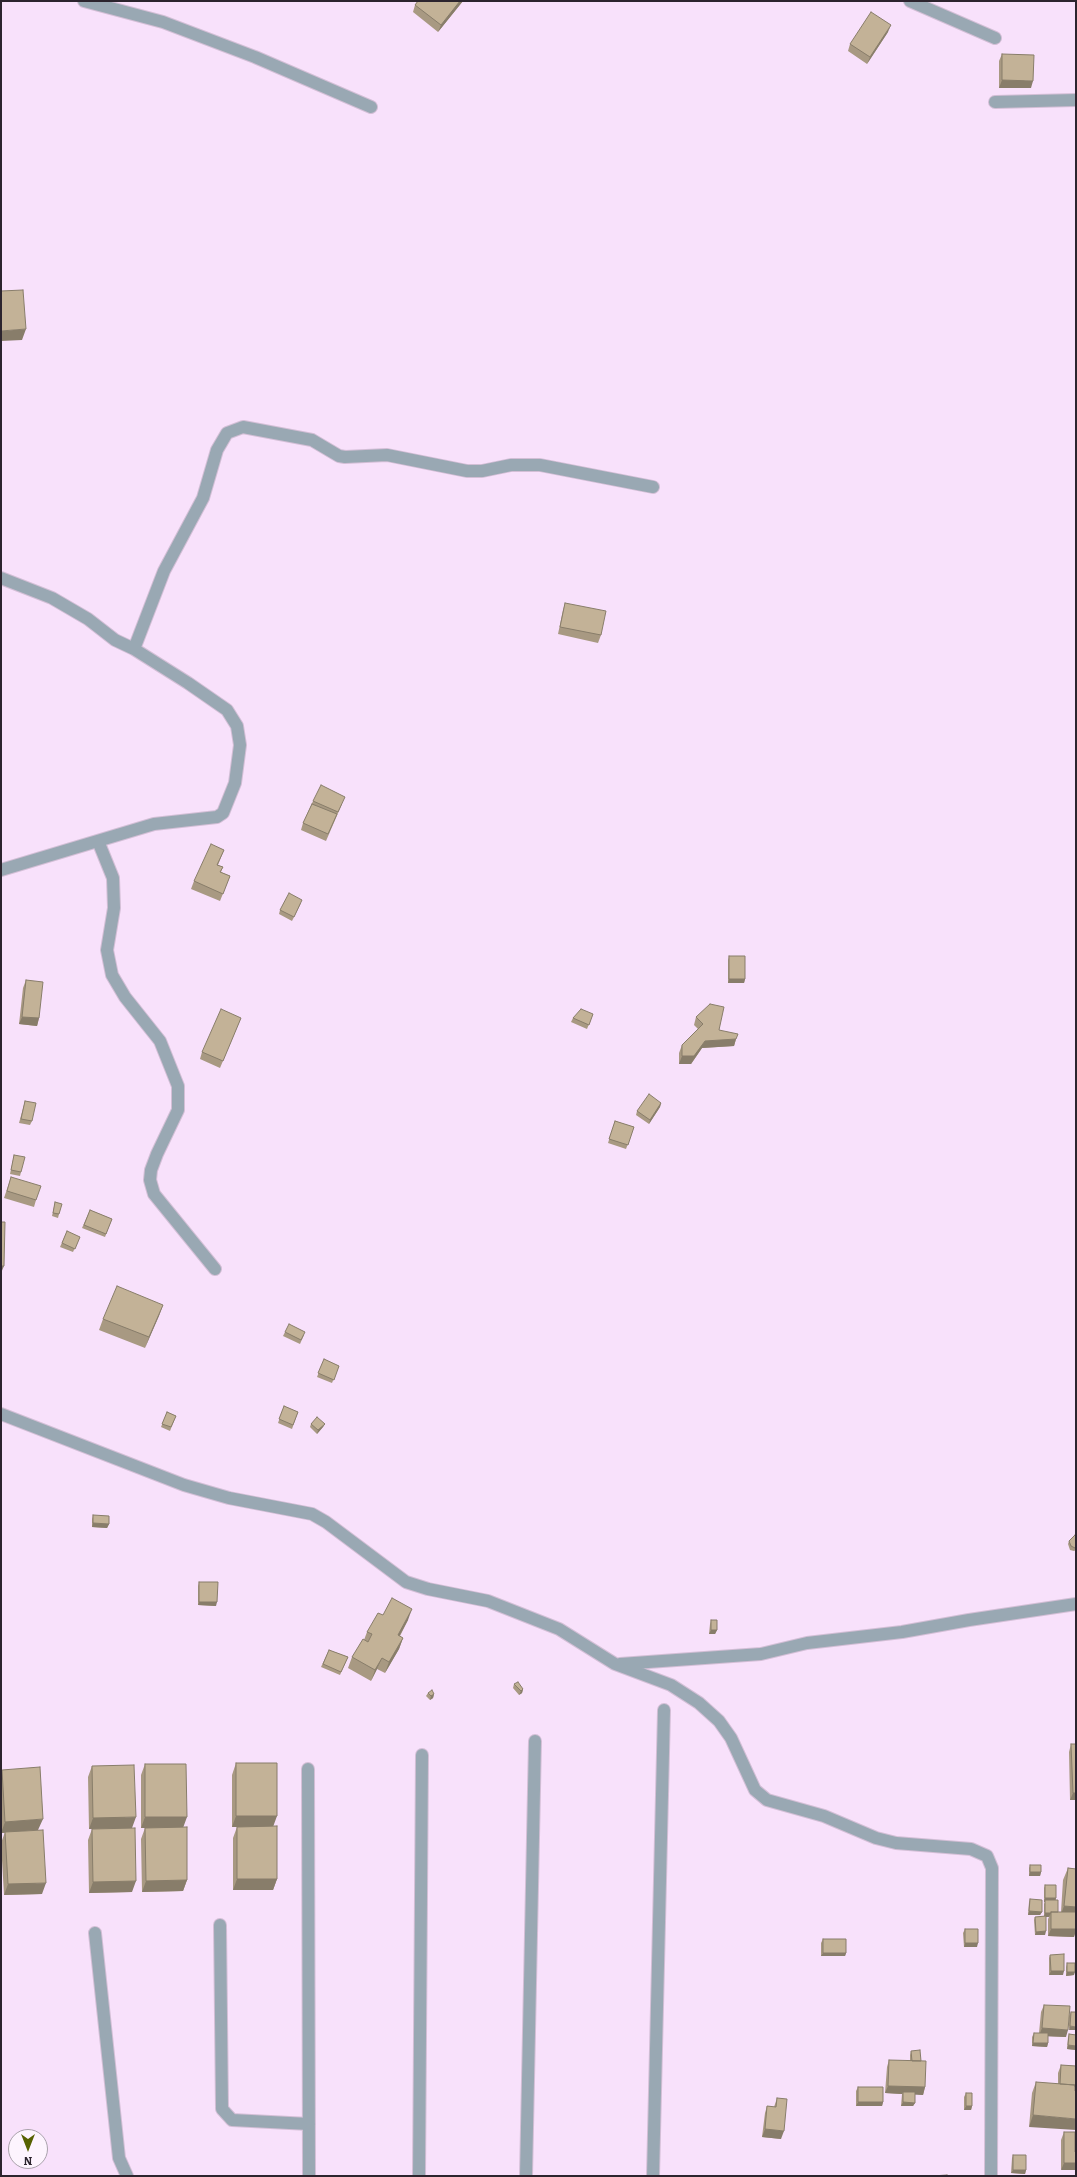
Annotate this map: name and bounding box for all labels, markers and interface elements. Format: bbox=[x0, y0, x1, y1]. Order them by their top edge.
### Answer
north arrow bbox=[8, 2129, 48, 2169]
text: N bbox=[24, 2154, 32, 2167]

